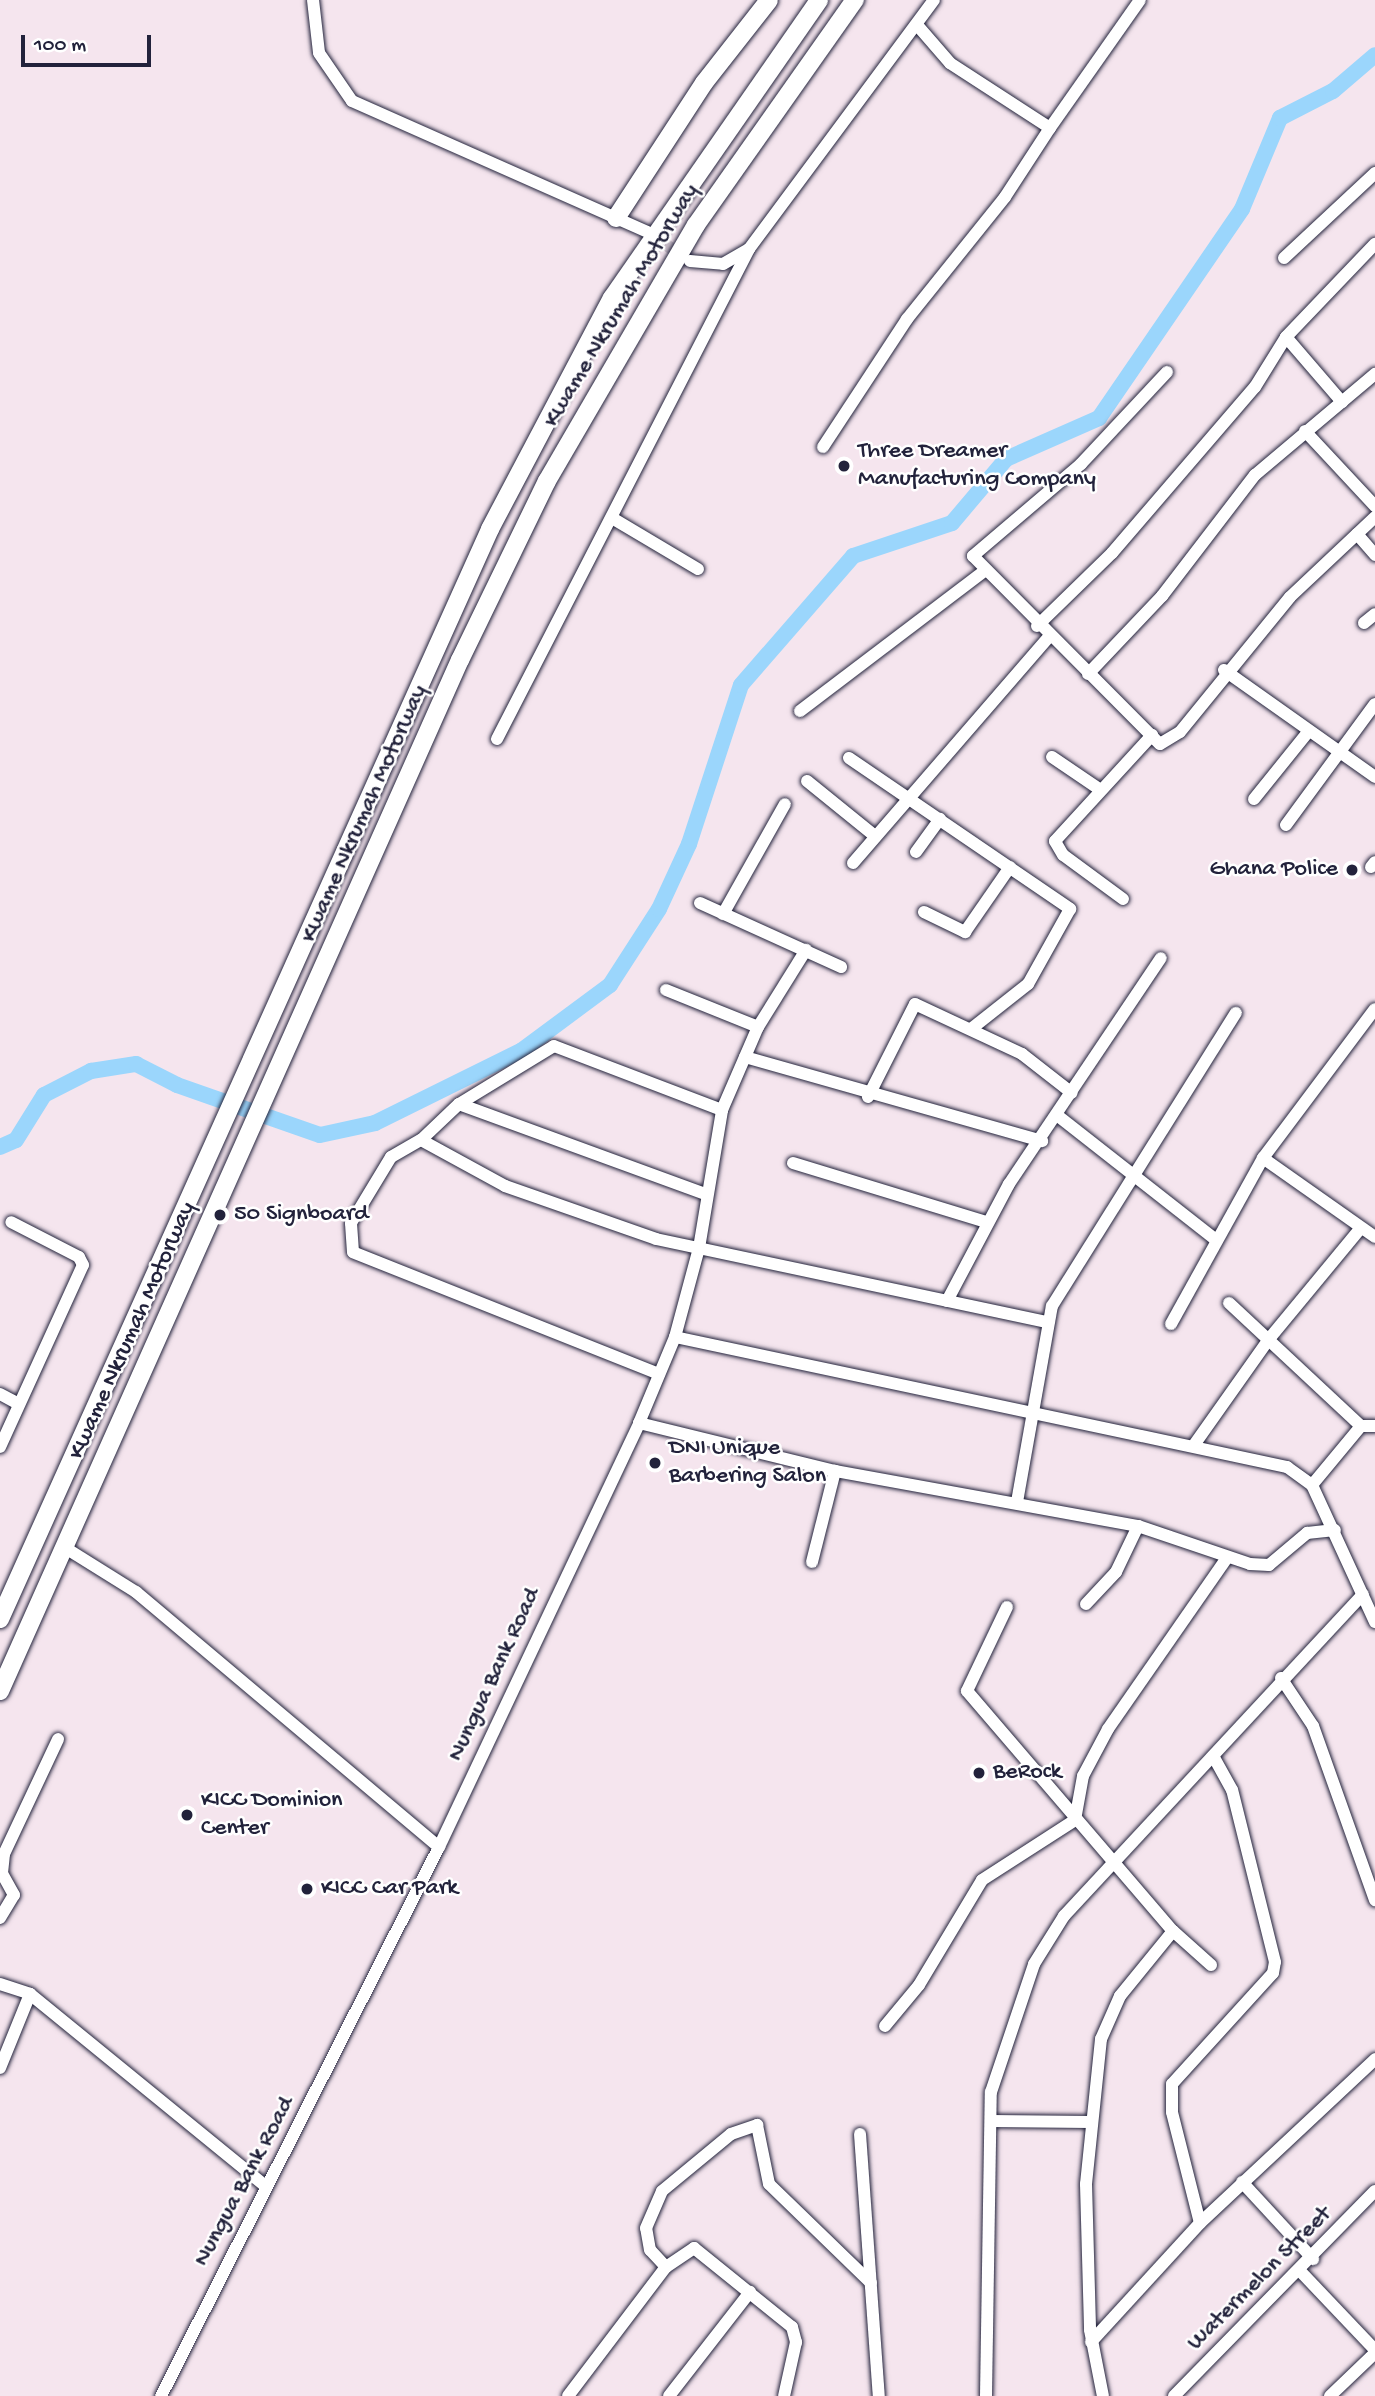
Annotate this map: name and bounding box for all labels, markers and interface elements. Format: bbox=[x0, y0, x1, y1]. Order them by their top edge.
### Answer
scale bar bbox=[24, 21, 154, 65]
text: 100 m bbox=[34, 34, 86, 59]
street label: Kwame Nkrumah Motorway bbox=[538, 179, 706, 433]
place label: Three Dreamer Manufacturing Company bbox=[858, 438, 1096, 494]
marker: Three Dreamer Manufacturing Company bbox=[836, 458, 852, 474]
street label: Kwame Nkrumah Motorway bbox=[295, 681, 435, 947]
place label: Ghana Police bbox=[1210, 856, 1338, 884]
marker: Ghana Police bbox=[1344, 862, 1360, 878]
street label: Kwame Nkrumah Motorway bbox=[63, 1198, 203, 1464]
place label: 50 Signboard bbox=[234, 1201, 368, 1229]
marker: 50 Signboard bbox=[212, 1207, 228, 1223]
place label: DNI Unique Barbering Salon bbox=[669, 1435, 826, 1491]
marker: DNI Unique Barbering Salon bbox=[647, 1455, 663, 1471]
street label: Nungua Bank Road bbox=[442, 1584, 548, 1766]
place label: BeRock bbox=[993, 1759, 1062, 1787]
marker: BeRock bbox=[971, 1765, 987, 1781]
place label: KICC Dominion Center bbox=[201, 1787, 342, 1843]
marker: KICC Dominion Center bbox=[179, 1807, 195, 1823]
place label: KICC Car Park bbox=[321, 1875, 458, 1903]
marker: KICC Car Park bbox=[299, 1881, 315, 1897]
street label: Nungua Bank Road bbox=[188, 2092, 302, 2272]
street label: Watermelon Street bbox=[1182, 2201, 1338, 2357]

